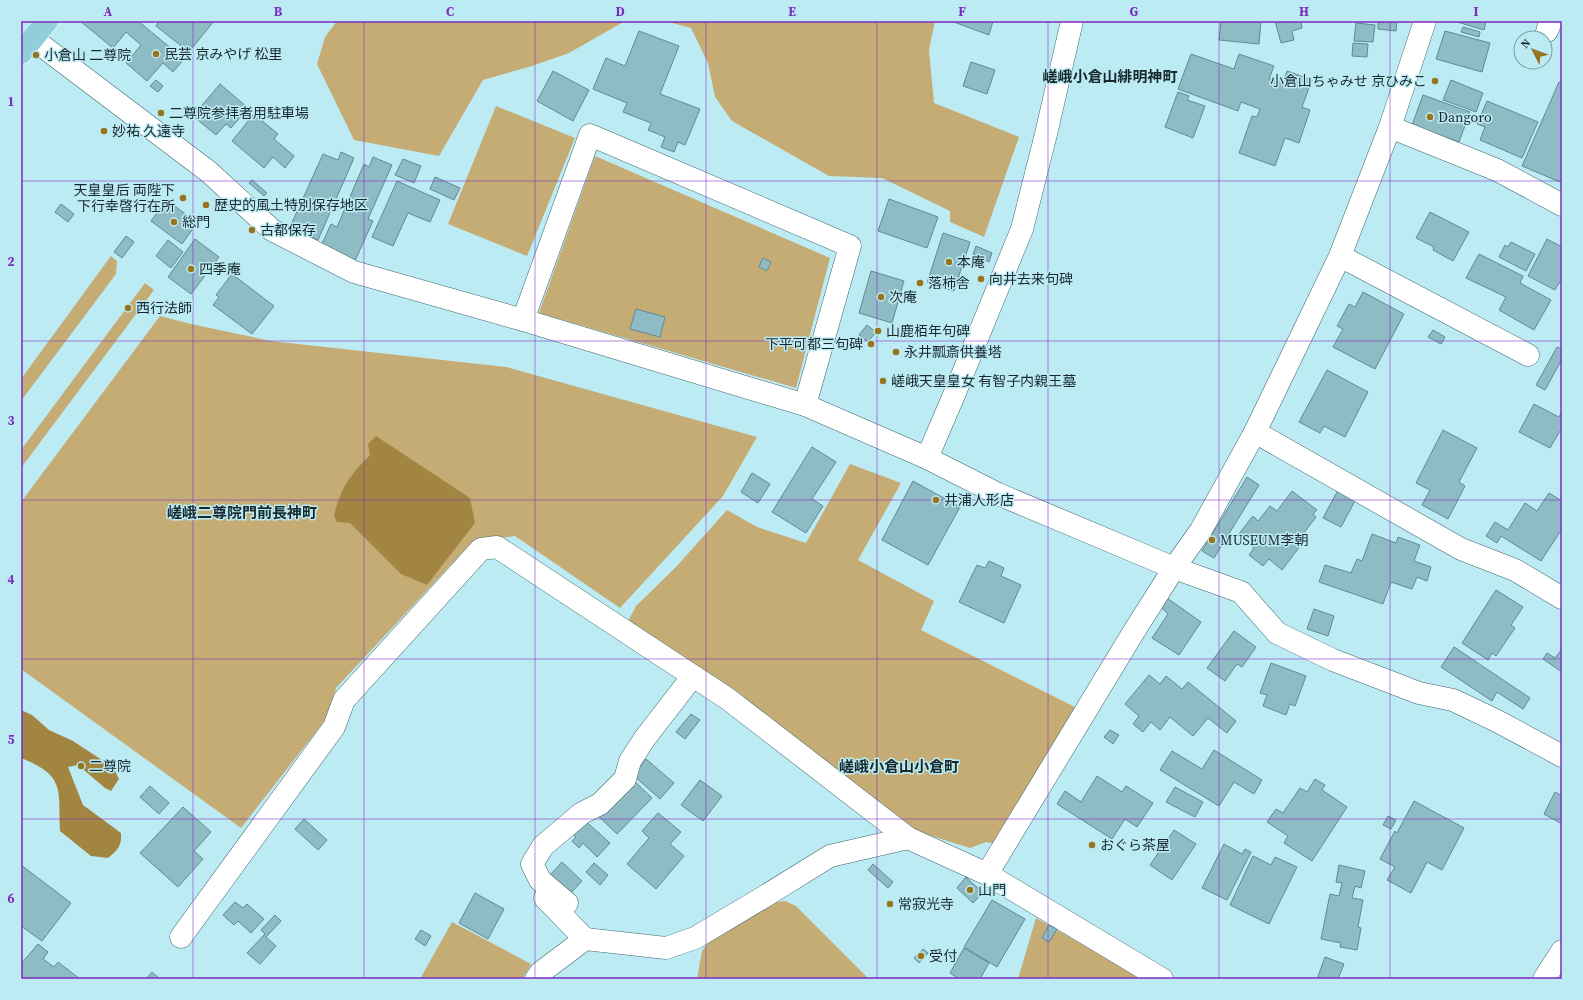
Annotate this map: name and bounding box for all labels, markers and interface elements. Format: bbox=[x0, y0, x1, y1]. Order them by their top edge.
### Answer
text: A bbox=[104, 3, 113, 20]
text: B bbox=[274, 3, 283, 20]
text: C bbox=[446, 3, 454, 20]
text: D bbox=[615, 3, 625, 20]
text: E bbox=[788, 3, 796, 20]
text: F bbox=[958, 3, 966, 20]
text: G bbox=[1130, 3, 1139, 20]
text: H bbox=[1299, 3, 1309, 20]
text: I bbox=[1473, 3, 1479, 20]
north arrow bbox=[1513, 30, 1553, 70]
text: N bbox=[1518, 36, 1534, 52]
place label: 民芸 京みやげ 松里 bbox=[164, 44, 283, 64]
place label: 小倉山 二尊院 bbox=[44, 45, 131, 65]
marker: 民芸 京みやげ 松里 bbox=[151, 49, 161, 59]
marker: 小倉山 二尊院 bbox=[31, 50, 41, 60]
district label: 嵯峨小倉山緋明神町 bbox=[1042, 66, 1178, 87]
place label: 小倉山ちゃみせ 京ひみこ bbox=[1270, 71, 1427, 91]
marker: 小倉山ちゃみせ 京ひみこ bbox=[1430, 76, 1440, 86]
text: 1 bbox=[7, 93, 15, 110]
place label: 二尊院参拝者用駐車場 bbox=[169, 103, 309, 123]
place label: Dangoro bbox=[1438, 107, 1492, 127]
marker: 二尊院参拝者用駐車場 bbox=[156, 108, 166, 118]
marker: Dangoro bbox=[1425, 112, 1435, 122]
place label: 妙祐 久遠寺 bbox=[112, 121, 185, 141]
marker: 妙祐 久遠寺 bbox=[99, 126, 109, 136]
place label: 天皇皇后 両陛下 下行幸晵行在所 bbox=[74, 180, 175, 216]
marker: 天皇皇后 両陛下 下行幸晵行在所 bbox=[178, 193, 188, 203]
place label: 歴史的風土特別保存地区 bbox=[214, 195, 368, 215]
marker: 歴史的風土特別保存地区 bbox=[201, 200, 211, 210]
place label: 総門 bbox=[182, 212, 210, 232]
marker: 総門 bbox=[169, 217, 179, 227]
place label: 古都保存 bbox=[260, 220, 316, 240]
marker: 古都保存 bbox=[247, 225, 257, 235]
place label: 本庵 bbox=[957, 252, 985, 272]
text: 2 bbox=[7, 253, 15, 270]
marker: 本庵 bbox=[944, 257, 954, 267]
place label: 四季庵 bbox=[199, 259, 241, 279]
marker: 四季庵 bbox=[186, 264, 196, 274]
place label: 向井去来句碑 bbox=[989, 269, 1073, 289]
place label: 落柿舎 bbox=[928, 273, 970, 293]
marker: 向井去来句碑 bbox=[976, 274, 986, 284]
marker: 落柿舎 bbox=[915, 278, 925, 288]
place label: 次庵 bbox=[889, 287, 917, 307]
marker: 次庵 bbox=[876, 292, 886, 302]
place label: 西行法師 bbox=[136, 298, 192, 318]
marker: 西行法師 bbox=[123, 303, 133, 313]
place label: ⼭⿅栢年句碑 bbox=[886, 321, 970, 341]
marker: ⼭⿅栢年句碑 bbox=[873, 326, 883, 336]
place label: 下平可都三句碑 bbox=[765, 334, 863, 354]
marker: 下平可都三句碑 bbox=[866, 339, 876, 349]
place label: 永井瓢斎供養塔 bbox=[904, 342, 1002, 362]
marker: 永井瓢斎供養塔 bbox=[891, 347, 901, 357]
place label: 嵯峨天皇皇女 有智子内親王墓 bbox=[891, 371, 1076, 391]
marker: 嵯峨天皇皇女 有智子内親王墓 bbox=[878, 376, 888, 386]
text: 3 bbox=[7, 412, 15, 429]
place label: 井浦人形店 bbox=[944, 490, 1014, 510]
marker: 井浦人形店 bbox=[931, 495, 941, 505]
district label: 嵯峨二尊院門前長神町 bbox=[167, 502, 317, 523]
place label: MUSEUM李朝 bbox=[1220, 530, 1308, 550]
marker: MUSEUM李朝 bbox=[1207, 535, 1217, 545]
text: 4 bbox=[7, 571, 15, 588]
text: 5 bbox=[7, 731, 15, 748]
place label: 二尊院 bbox=[89, 756, 131, 776]
district label: 嵯峨小倉山小倉町 bbox=[839, 756, 959, 777]
marker: 二尊院 bbox=[76, 761, 86, 771]
place label: おぐら茶屋 bbox=[1100, 835, 1170, 855]
marker: おぐら茶屋 bbox=[1087, 840, 1097, 850]
place label: 山門 bbox=[978, 880, 1006, 900]
marker: 山門 bbox=[965, 885, 975, 895]
text: 6 bbox=[7, 890, 15, 907]
place label: 常寂光寺 bbox=[898, 894, 954, 914]
marker: 常寂光寺 bbox=[885, 899, 895, 909]
place label: 受付 bbox=[929, 946, 957, 966]
marker: 受付 bbox=[916, 951, 926, 961]

